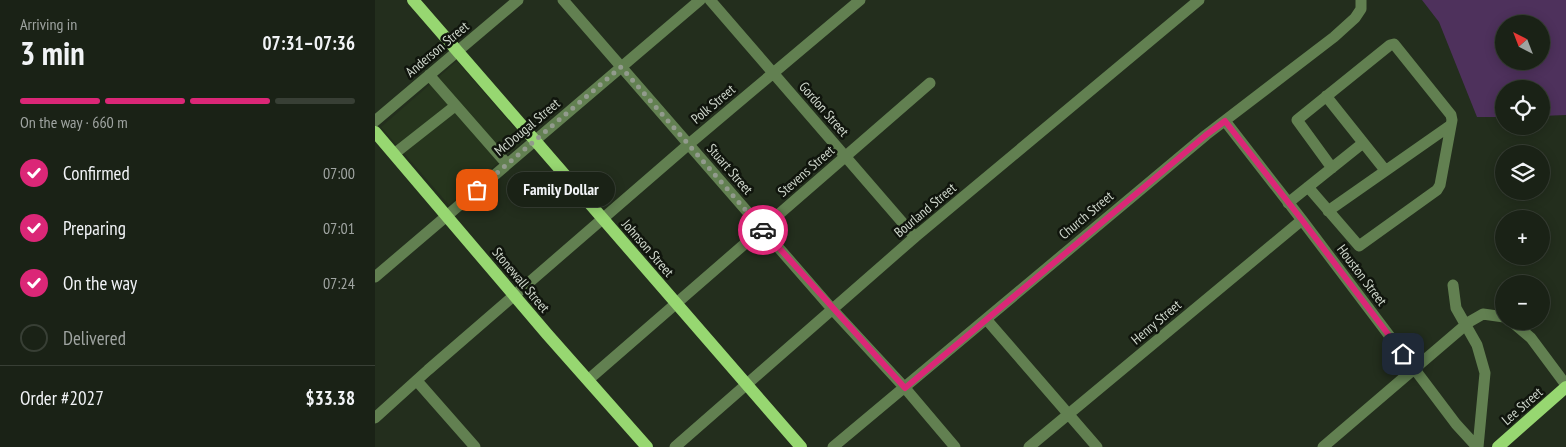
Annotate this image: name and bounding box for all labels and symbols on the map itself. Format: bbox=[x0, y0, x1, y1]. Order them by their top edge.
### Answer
north arrow bbox=[1495, 15, 1550, 70]
street label: Anderson Street bbox=[402, 17, 473, 81]
street label: Gordon Street bbox=[795, 78, 853, 140]
street label: Polk Street bbox=[687, 80, 739, 128]
street label: McDougal Street bbox=[490, 94, 564, 160]
street label: Stuart Street bbox=[703, 140, 757, 198]
street label: Stevens Street bbox=[774, 141, 838, 201]
pin bbox=[456, 169, 498, 211]
callout: Family Dollar bbox=[507, 172, 615, 208]
street label: Bourland Street bbox=[890, 179, 960, 241]
street label: Church Street bbox=[1055, 187, 1117, 243]
courier bbox=[738, 205, 788, 255]
street label: Johnson Street bbox=[617, 215, 678, 281]
street label: Houston Street bbox=[1333, 241, 1391, 309]
street label: Stonewall Street bbox=[488, 244, 554, 317]
street label: Henry Street bbox=[1127, 296, 1185, 348]
pin bbox=[1382, 333, 1424, 375]
street label: Lee Street bbox=[1498, 383, 1546, 429]

